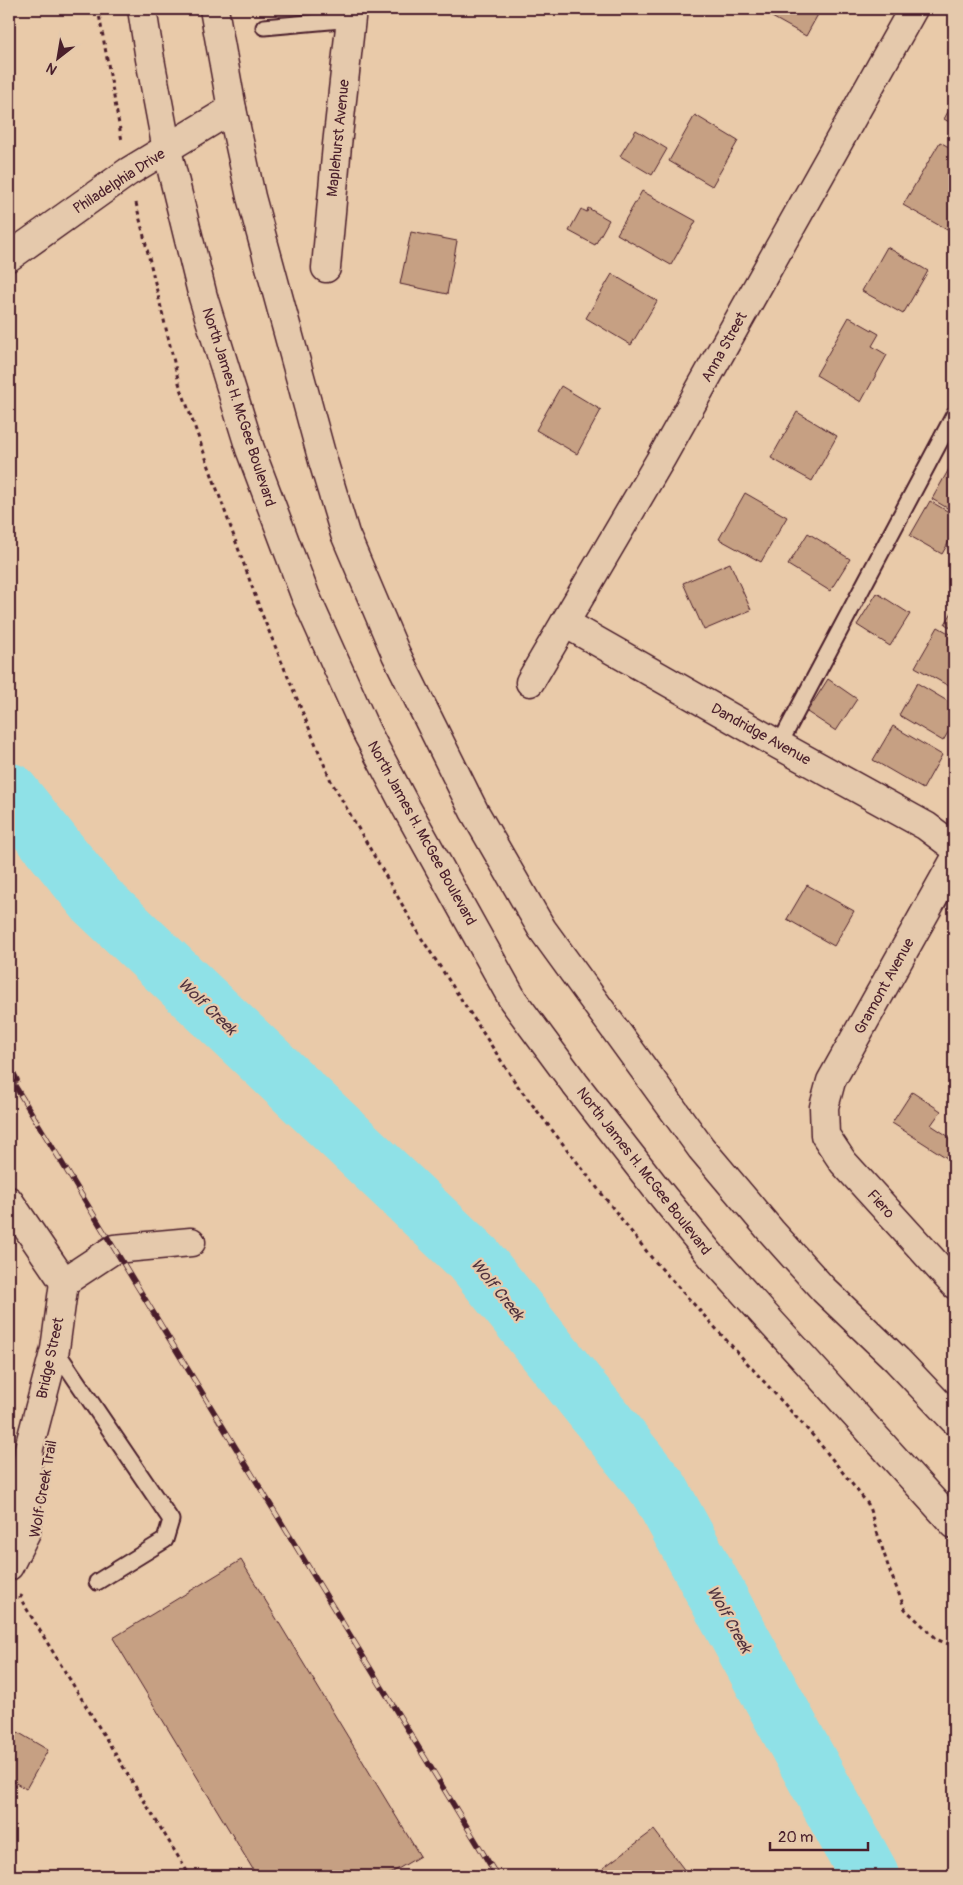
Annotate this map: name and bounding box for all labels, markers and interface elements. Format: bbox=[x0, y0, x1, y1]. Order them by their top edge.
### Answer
north arrow bbox=[32, 32, 82, 82]
text: N bbox=[43, 59, 60, 78]
street label: Maplehurst Avenue bbox=[323, 78, 354, 198]
street label: Philadelphia Drive bbox=[70, 144, 170, 218]
street label: North James H. McGee Boulevard bbox=[197, 305, 280, 509]
street label: Anna Street bbox=[697, 308, 752, 386]
street label: Dandridge Avenue bbox=[707, 699, 815, 770]
street label: North James H. McGee Boulevard bbox=[363, 738, 480, 929]
street label: Gramont Avenue bbox=[850, 934, 919, 1038]
water label: Wolf Creek bbox=[174, 974, 242, 1040]
street label: North James H. McGee Boulevard bbox=[572, 1084, 715, 1259]
street label: Fiero bbox=[863, 1186, 898, 1223]
water label: Wolf Creek bbox=[466, 1255, 529, 1326]
street label: Bridge Street bbox=[33, 1315, 69, 1400]
street label: Wolf Creek Trail bbox=[26, 1439, 61, 1539]
water label: Wolf Creek bbox=[703, 1582, 756, 1658]
scale bar bbox=[770, 1820, 868, 1852]
text: 20 m bbox=[778, 1828, 813, 1847]

